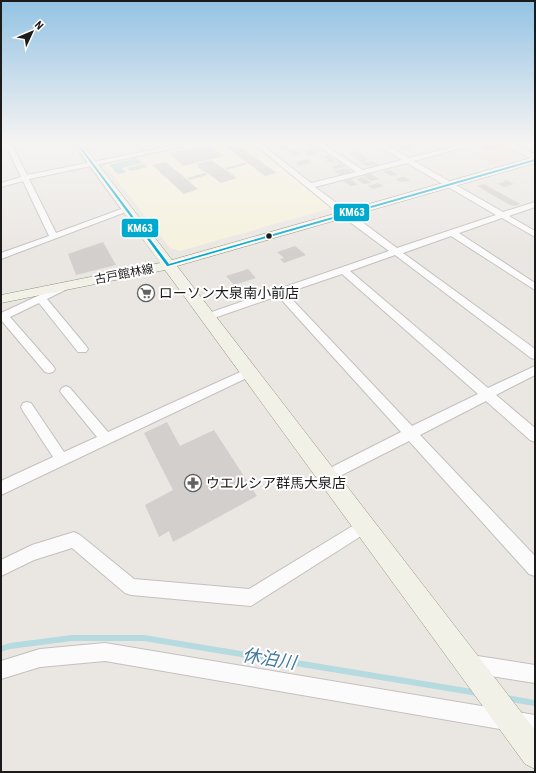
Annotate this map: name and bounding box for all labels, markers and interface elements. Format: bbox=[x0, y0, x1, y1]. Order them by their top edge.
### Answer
north arrow bbox=[12, 12, 52, 52]
text: N bbox=[32, 18, 46, 33]
line badge: KM63 bbox=[333, 203, 370, 222]
text: KM63 bbox=[339, 206, 365, 219]
line badge: KM63 bbox=[121, 218, 159, 238]
text: KM63 bbox=[127, 222, 153, 235]
unlabelled marker bbox=[264, 231, 274, 241]
street label: 古戸館林線 bbox=[93, 261, 155, 287]
supermarket icon: ローソン大泉南小前店 bbox=[136, 283, 156, 303]
place label: ローソン大泉南小前店 bbox=[159, 285, 299, 301]
pharmacy icon: ウエルシア群馬大泉店 bbox=[183, 473, 203, 493]
place label: ウエルシア群馬大泉店 bbox=[206, 475, 346, 491]
water label: 休泊川 bbox=[241, 644, 299, 673]

